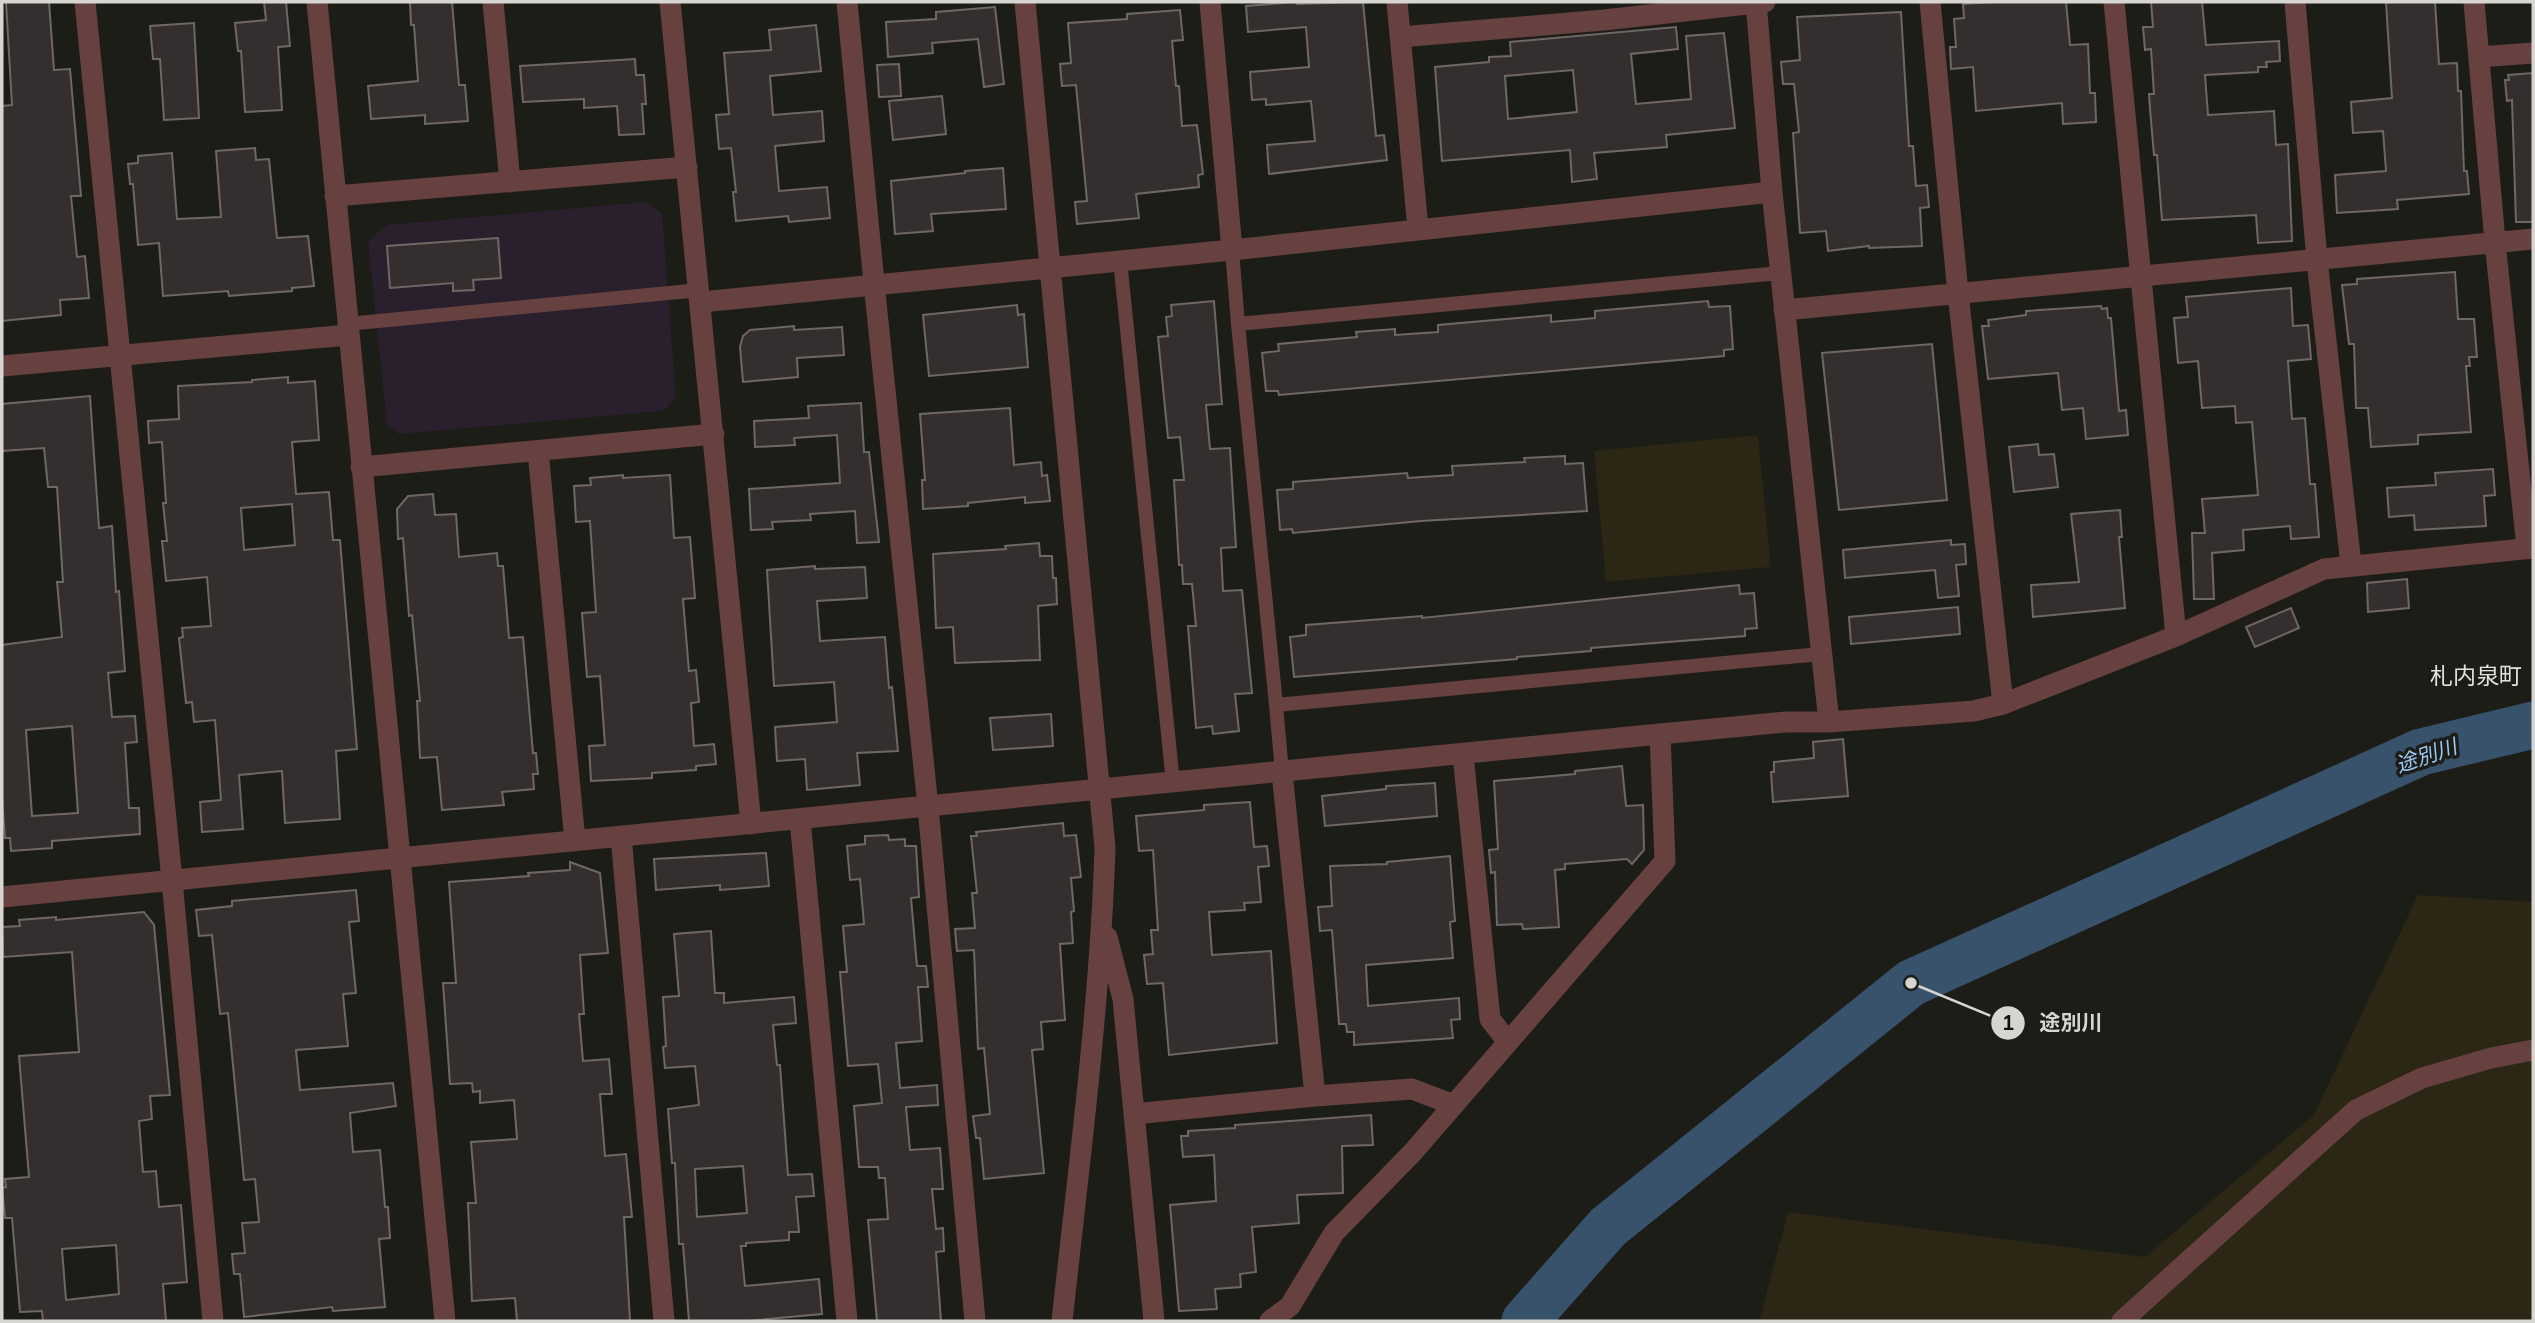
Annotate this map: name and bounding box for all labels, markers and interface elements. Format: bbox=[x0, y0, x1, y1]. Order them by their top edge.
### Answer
district label: 札内泉町 bbox=[2430, 661, 2522, 690]
water label: 途別川 bbox=[2392, 732, 2462, 778]
callout: 途別川 bbox=[1991, 1002, 2117, 1044]
text: 1 bbox=[2002, 1009, 2014, 1035]
text: 途別川 bbox=[2040, 1009, 2103, 1035]

